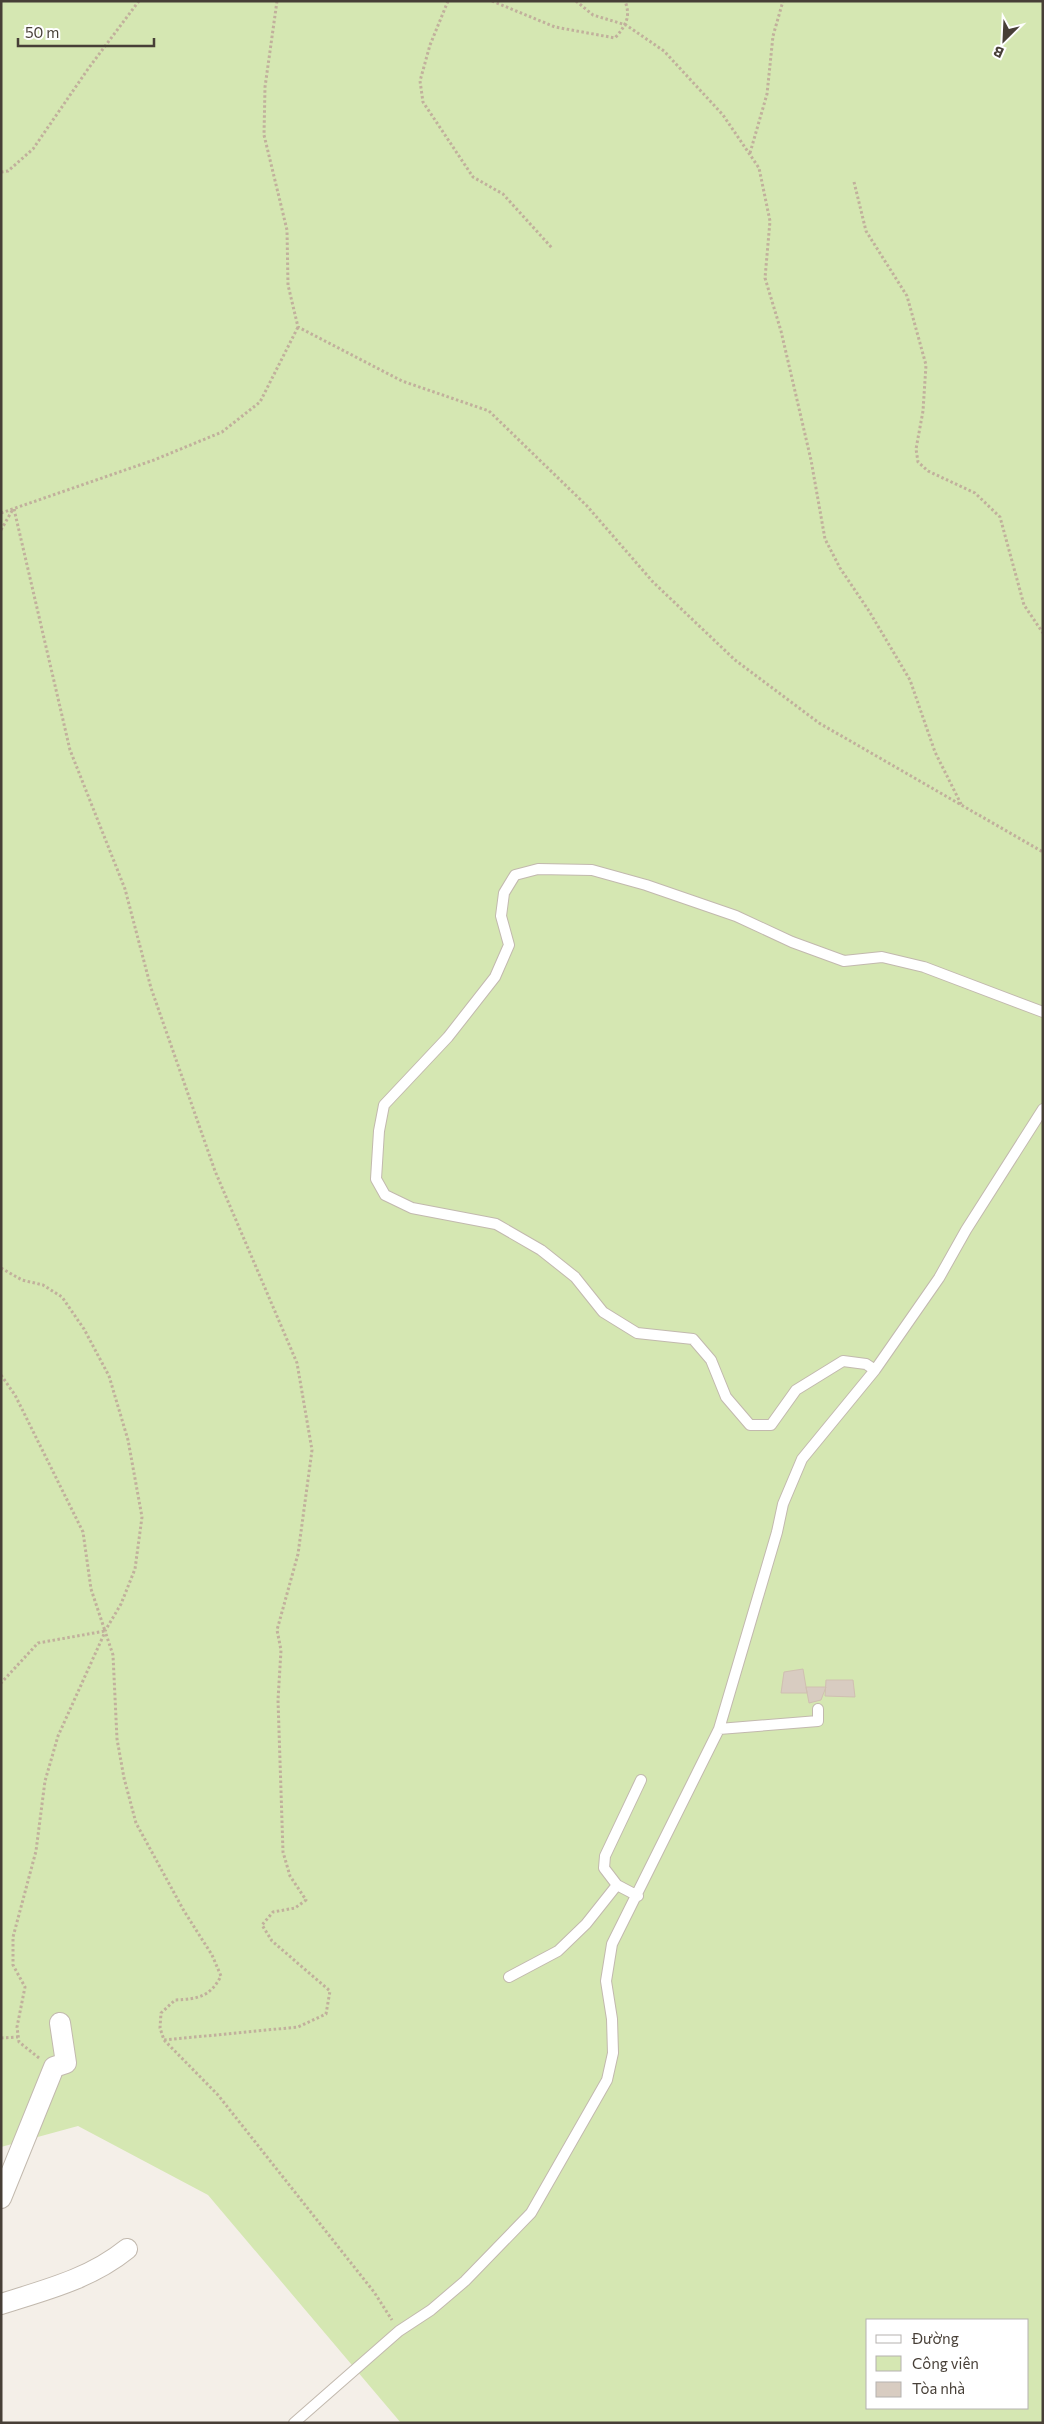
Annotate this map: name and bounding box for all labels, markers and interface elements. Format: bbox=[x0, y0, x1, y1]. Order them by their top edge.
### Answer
scale bar bbox=[18, 15, 154, 47]
north arrow bbox=[979, 15, 1029, 65]
text: 50 m bbox=[25, 23, 59, 41]
text: B bbox=[991, 43, 1006, 62]
legend bbox=[866, 2319, 1029, 2409]
text: Đường bbox=[911, 2329, 959, 2347]
text: Công viên bbox=[912, 2354, 979, 2372]
text: Tòa nhà bbox=[912, 2379, 965, 2397]

